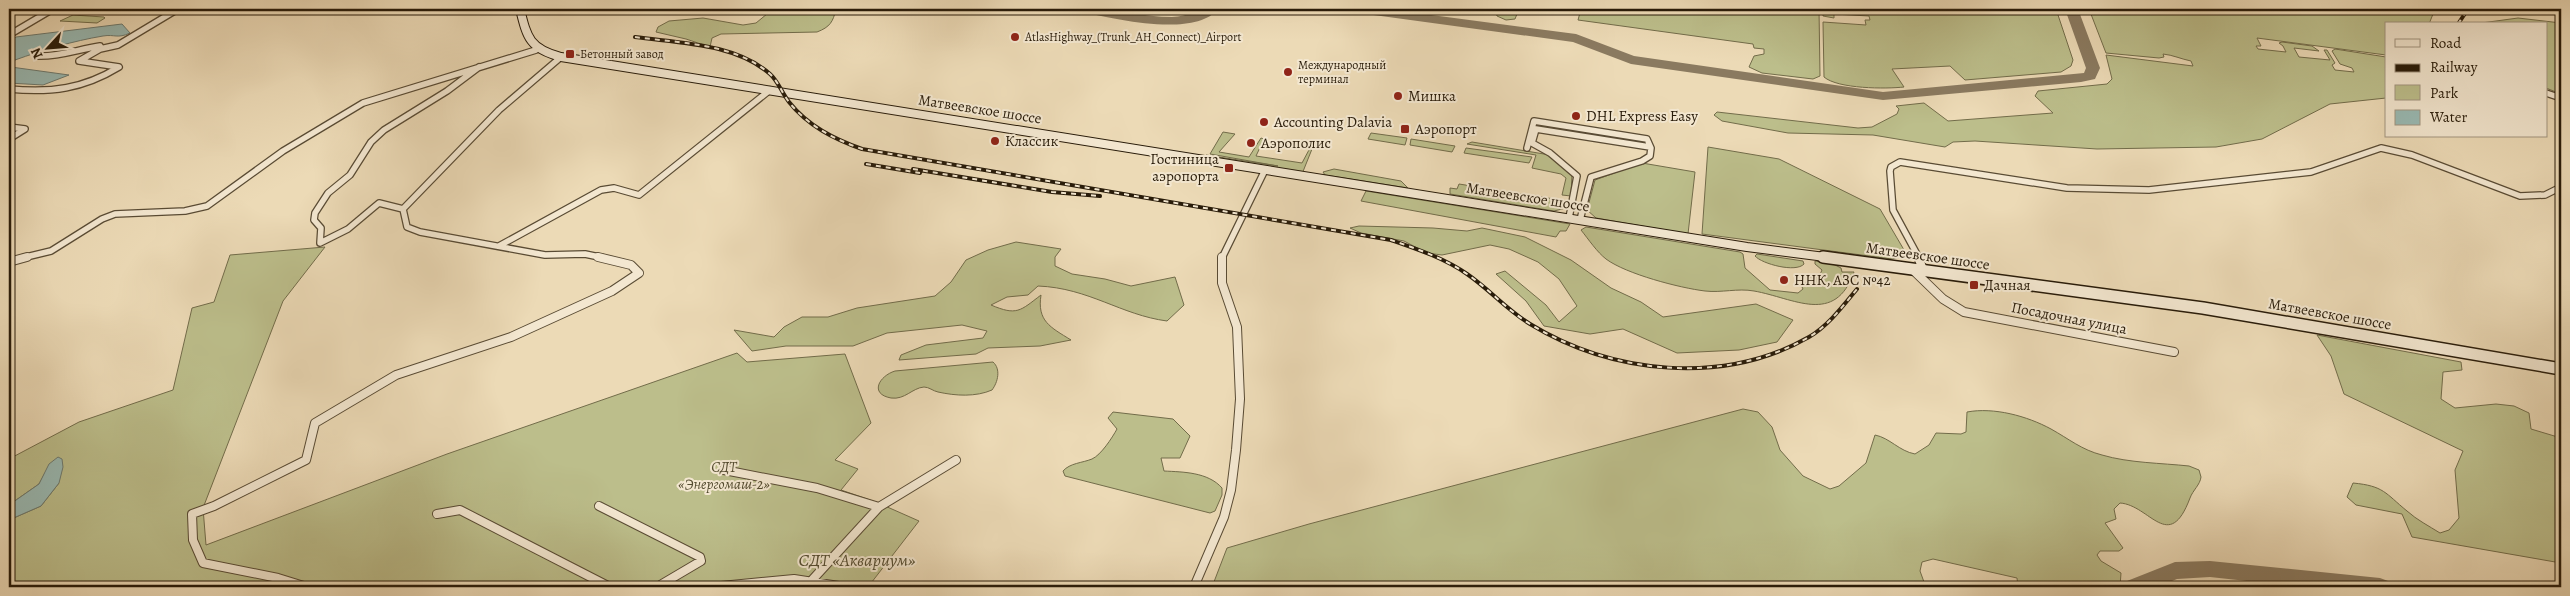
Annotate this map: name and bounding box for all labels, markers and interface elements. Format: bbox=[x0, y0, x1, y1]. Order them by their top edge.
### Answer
north arrow bbox=[22, 22, 72, 72]
legend bbox=[2385, 22, 2548, 138]
place label: AtlasHighway_(Trunk_AH_Connect)_Airport bbox=[1024, 29, 1242, 45]
marker: AtlasHighway_(Trunk_AH_Connect)_Airport bbox=[1009, 31, 1021, 43]
text: Road bbox=[2430, 33, 2462, 53]
text: N bbox=[26, 45, 48, 62]
place label: Бетонный завод bbox=[580, 46, 664, 62]
marker: Бетонный завод bbox=[564, 48, 576, 60]
place label: Международный терминал bbox=[1298, 57, 1386, 87]
text: Railway bbox=[2430, 57, 2478, 77]
marker: Международный терминал bbox=[1282, 66, 1294, 78]
text: Park bbox=[2430, 83, 2459, 103]
place label: Мишка bbox=[1408, 86, 1456, 106]
street label: Матвеевское шоссе bbox=[917, 89, 1043, 129]
marker: Мишка bbox=[1392, 90, 1404, 102]
place label: DHL Express Easy bbox=[1586, 106, 1698, 126]
text: Water bbox=[2429, 107, 2467, 127]
marker: DHL Express Easy bbox=[1570, 110, 1582, 122]
place label: Accounting Dalavia bbox=[1273, 112, 1392, 132]
marker: Accounting Dalavia bbox=[1258, 116, 1270, 128]
place label: Аэропорт bbox=[1414, 119, 1477, 139]
marker: Аэропорт bbox=[1399, 123, 1411, 135]
place label: Классик bbox=[1005, 131, 1058, 151]
place label: Аэрополис bbox=[1260, 133, 1331, 153]
marker: Классик bbox=[989, 135, 1001, 147]
marker: Аэрополис bbox=[1245, 137, 1257, 149]
place label: Гостиница аэропорта bbox=[1150, 149, 1219, 186]
marker: Гостиница аэропорта bbox=[1223, 162, 1235, 174]
street label: Матвеевское шоссе bbox=[1465, 177, 1591, 217]
street label: Матвеевское шоссе bbox=[1865, 237, 1991, 275]
place label: ННК, АЗС №42 bbox=[1794, 270, 1891, 290]
marker: ННК, АЗС №42 bbox=[1778, 274, 1790, 286]
place label: Дачная bbox=[1984, 275, 2031, 295]
marker: Дачная bbox=[1968, 279, 1980, 291]
street label: Матвеевское шоссе bbox=[2267, 293, 2393, 335]
street label: Посадочная улица bbox=[2009, 297, 2129, 339]
park label: СДТ «Энергомаш-2» bbox=[678, 457, 770, 494]
park label: СДТ «Аквариум» bbox=[799, 548, 916, 572]

